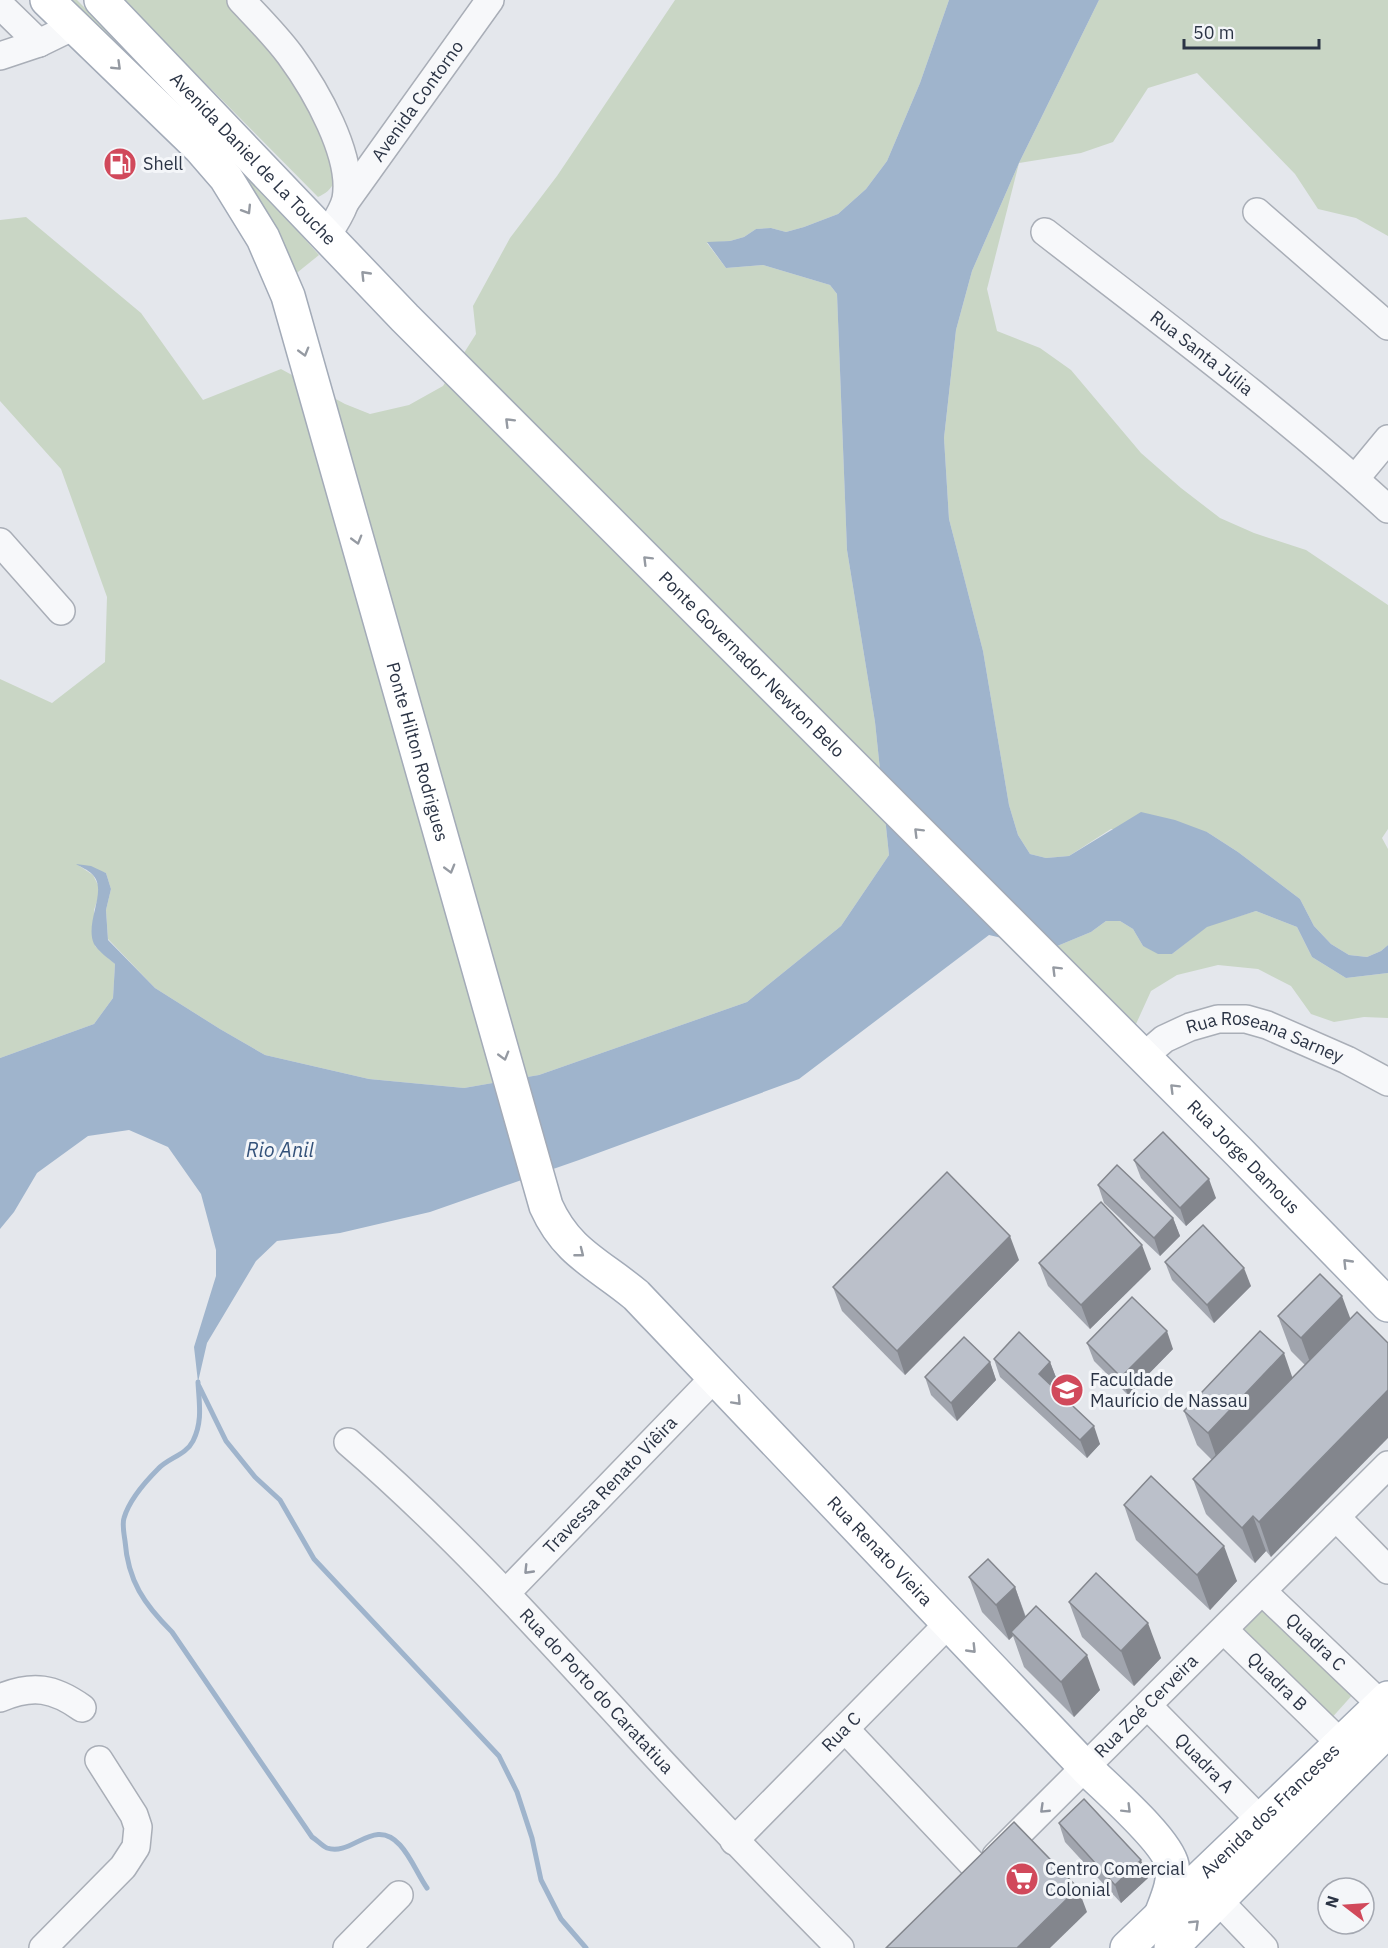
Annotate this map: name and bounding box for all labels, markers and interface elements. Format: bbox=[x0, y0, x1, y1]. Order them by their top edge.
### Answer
scale bar bbox=[1184, 12, 1319, 50]
text: 50 m bbox=[1193, 21, 1235, 44]
street label: Avenida Contorno bbox=[366, 36, 468, 166]
one-way arrow bbox=[109, 59, 120, 70]
street label: Avenida Daniel de La Touche bbox=[165, 67, 341, 250]
fuel station icon: Shell bbox=[102, 146, 138, 182]
place label: Shell bbox=[143, 152, 183, 175]
one-way arrow bbox=[240, 204, 252, 214]
one-way arrow bbox=[361, 272, 372, 282]
street label: Rua Santa Júlia bbox=[1146, 305, 1258, 401]
one-way arrow bbox=[296, 347, 309, 357]
one-way arrow bbox=[506, 418, 516, 429]
one-way arrow bbox=[350, 534, 362, 545]
one-way arrow bbox=[644, 557, 655, 568]
street label: Ponte Governador Newton Belo bbox=[654, 566, 850, 762]
street label: Ponte Hilton Rodrigues bbox=[381, 659, 454, 844]
one-way arrow bbox=[915, 828, 925, 839]
one-way arrow bbox=[443, 864, 456, 874]
one-way arrow bbox=[1052, 967, 1063, 977]
street label: Rua Roseana Sarney bbox=[1183, 1006, 1347, 1068]
one-way arrow bbox=[497, 1051, 509, 1061]
one-way arrow bbox=[1170, 1084, 1180, 1095]
street label: Rua Jorge Damous bbox=[1182, 1095, 1305, 1219]
water label: Rio Anil bbox=[246, 1136, 315, 1163]
one-way arrow bbox=[574, 1245, 585, 1256]
one-way arrow bbox=[1343, 1259, 1354, 1269]
place label: Faculdade Maurício de Nassau bbox=[1090, 1368, 1248, 1412]
school or university icon: Faculdade Maurício de Nassau bbox=[1049, 1372, 1085, 1408]
one-way arrow bbox=[730, 1394, 741, 1404]
street label: Travessa Renato Viêira bbox=[538, 1411, 682, 1559]
street label: Rua Renato Vieira bbox=[822, 1491, 938, 1611]
one-way arrow bbox=[525, 1563, 536, 1574]
street label: Rua do Porto do Caratatiua bbox=[515, 1603, 679, 1779]
street label: Quadra C bbox=[1281, 1608, 1351, 1676]
one-way arrow bbox=[965, 1642, 976, 1652]
street label: Quadra B bbox=[1242, 1647, 1312, 1716]
street label: Rua Zoé Cerveira bbox=[1089, 1649, 1203, 1763]
street label: Rua C bbox=[816, 1707, 866, 1756]
street label: Quadra A bbox=[1170, 1728, 1239, 1798]
street label: Avenida dos Franceses bbox=[1195, 1738, 1344, 1883]
one-way arrow bbox=[1040, 1802, 1051, 1813]
one-way arrow bbox=[1120, 1802, 1131, 1813]
place label: Centro Comercial Colonial bbox=[1045, 1857, 1185, 1901]
supermarket icon: Centro Comercial Colonial bbox=[1004, 1861, 1040, 1897]
north arrow bbox=[1316, 1876, 1376, 1936]
text: N bbox=[1320, 1893, 1343, 1910]
one-way arrow bbox=[1187, 1921, 1198, 1932]

